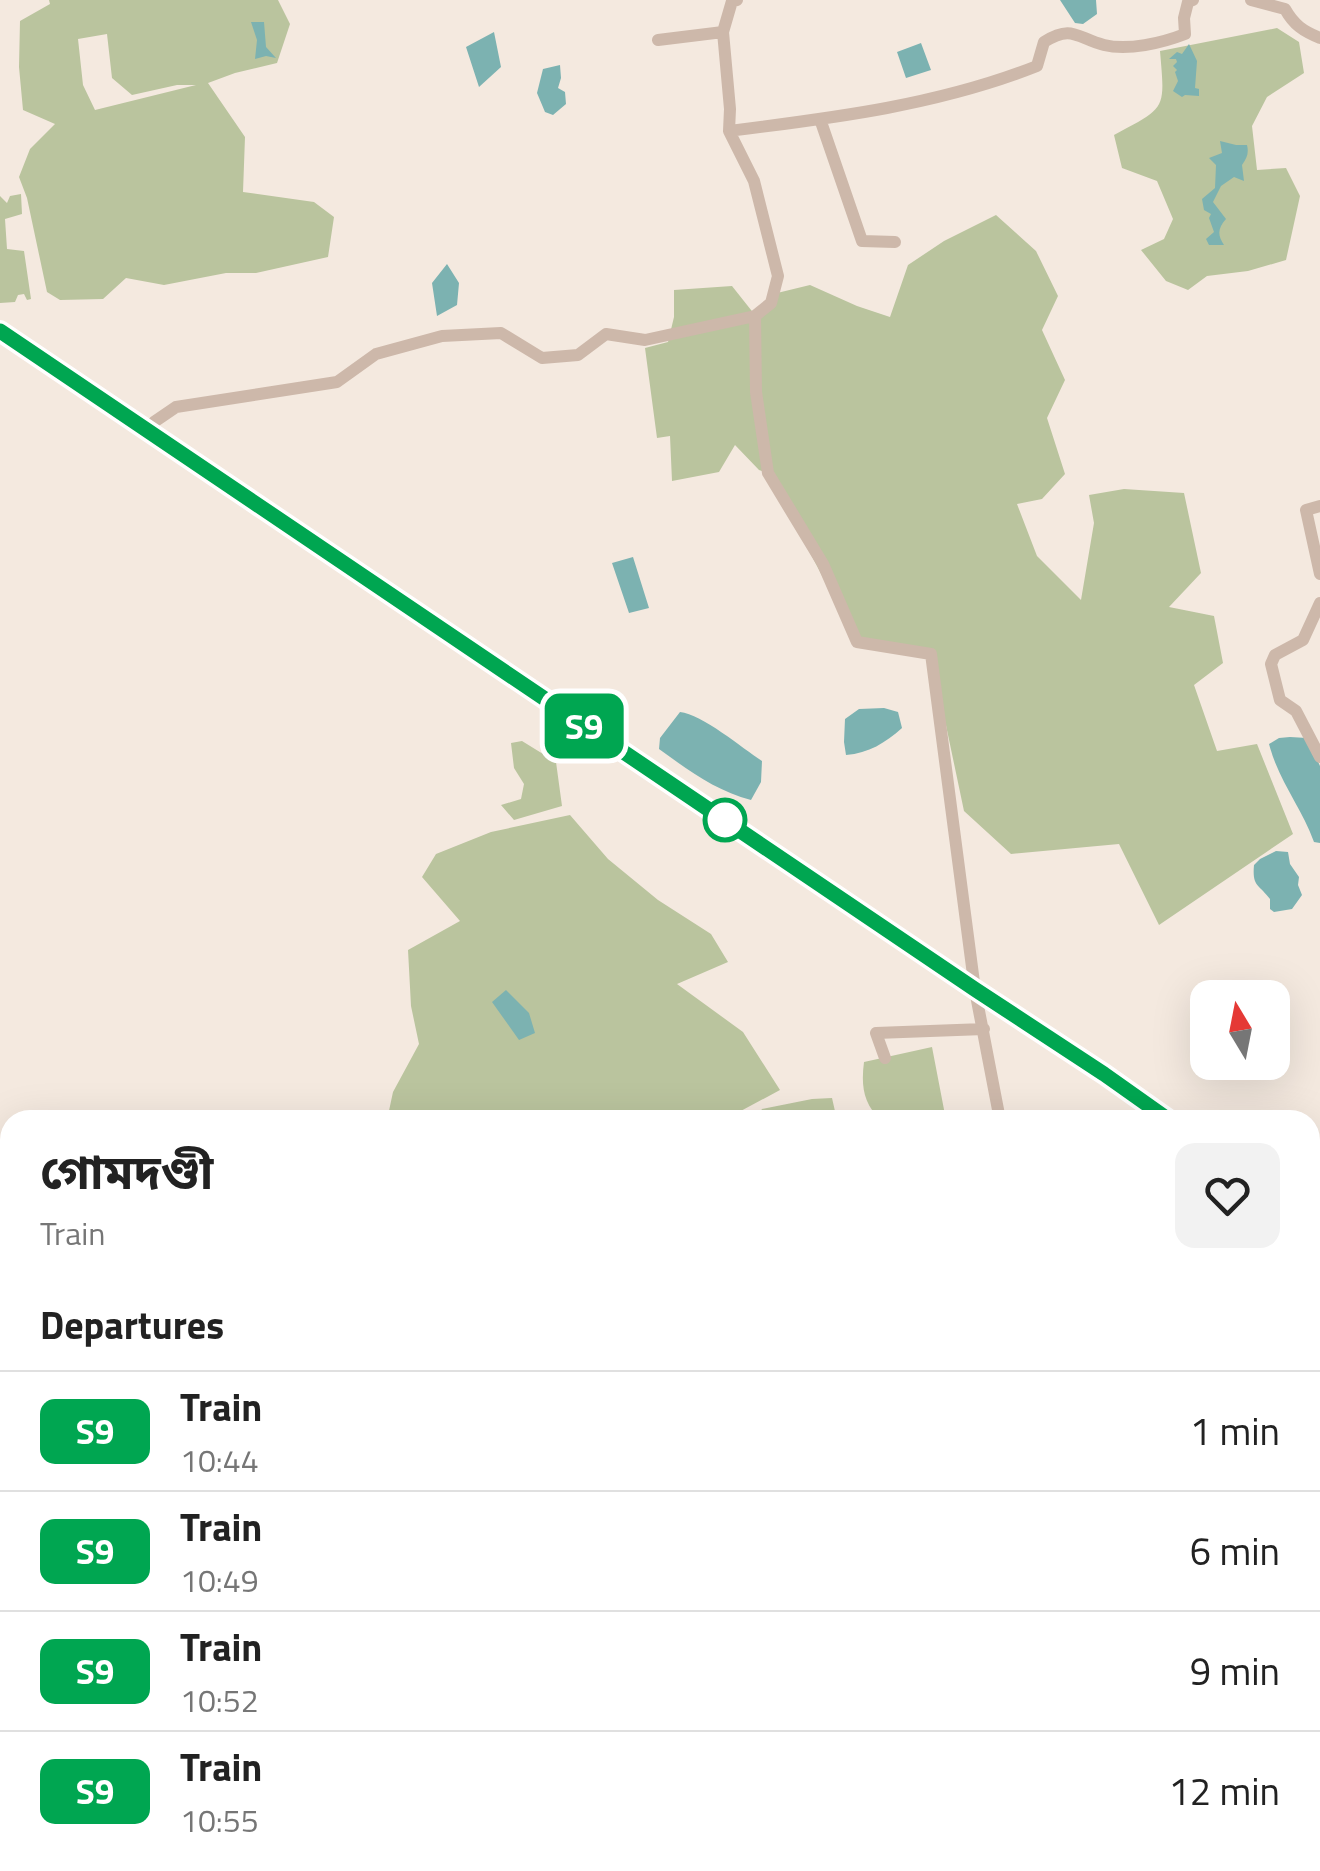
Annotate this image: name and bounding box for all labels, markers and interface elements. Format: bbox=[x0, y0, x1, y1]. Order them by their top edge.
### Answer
line badge: S9 bbox=[539, 694, 629, 758]
text: S9 bbox=[565, 699, 603, 753]
unlabelled marker bbox=[704, 799, 746, 841]
north arrow bbox=[1190, 980, 1290, 1080]
map controls bbox=[1190, 980, 1290, 1080]
text: গোমদণ্ডী bbox=[40, 1135, 213, 1208]
button: heart bbox=[1175, 1143, 1280, 1248]
text: Train bbox=[40, 1209, 105, 1257]
text: Departures bbox=[40, 1296, 224, 1354]
text: Train bbox=[180, 1378, 262, 1436]
text: 1 min bbox=[1190, 1402, 1280, 1460]
text: S9 bbox=[76, 1404, 114, 1458]
text: 10:44 bbox=[180, 1436, 259, 1484]
text: Train bbox=[180, 1498, 262, 1556]
text: 6 min bbox=[1190, 1522, 1280, 1580]
text: S9 bbox=[76, 1524, 114, 1578]
text: 10:49 bbox=[180, 1556, 259, 1604]
text: Train bbox=[180, 1618, 262, 1676]
text: 9 min bbox=[1190, 1642, 1280, 1700]
text: S9 bbox=[76, 1644, 114, 1698]
text: 10:52 bbox=[180, 1676, 259, 1724]
text: Train bbox=[180, 1738, 262, 1796]
text: 12 min bbox=[1169, 1762, 1280, 1820]
text: S9 bbox=[76, 1764, 114, 1818]
text: 10:55 bbox=[180, 1796, 259, 1844]

